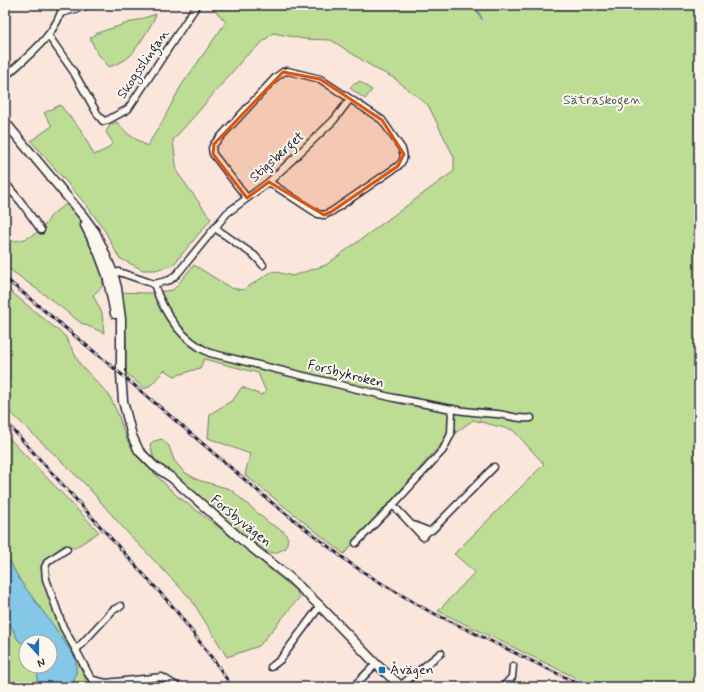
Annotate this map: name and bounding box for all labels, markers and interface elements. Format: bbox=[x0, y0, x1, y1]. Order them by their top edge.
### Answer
street label: Skogsslingan bbox=[113, 26, 175, 104]
park label: Sätraskogen bbox=[563, 91, 641, 111]
street label: Stigsberget bbox=[246, 127, 310, 188]
street label: Forsbykroken bbox=[306, 356, 386, 392]
street label: Forsbyvägen bbox=[207, 491, 275, 551]
north arrow bbox=[18, 634, 58, 674]
text: N bbox=[35, 655, 47, 670]
place label: Åvägen bbox=[390, 661, 434, 679]
marker: Åvägen bbox=[377, 665, 387, 675]

